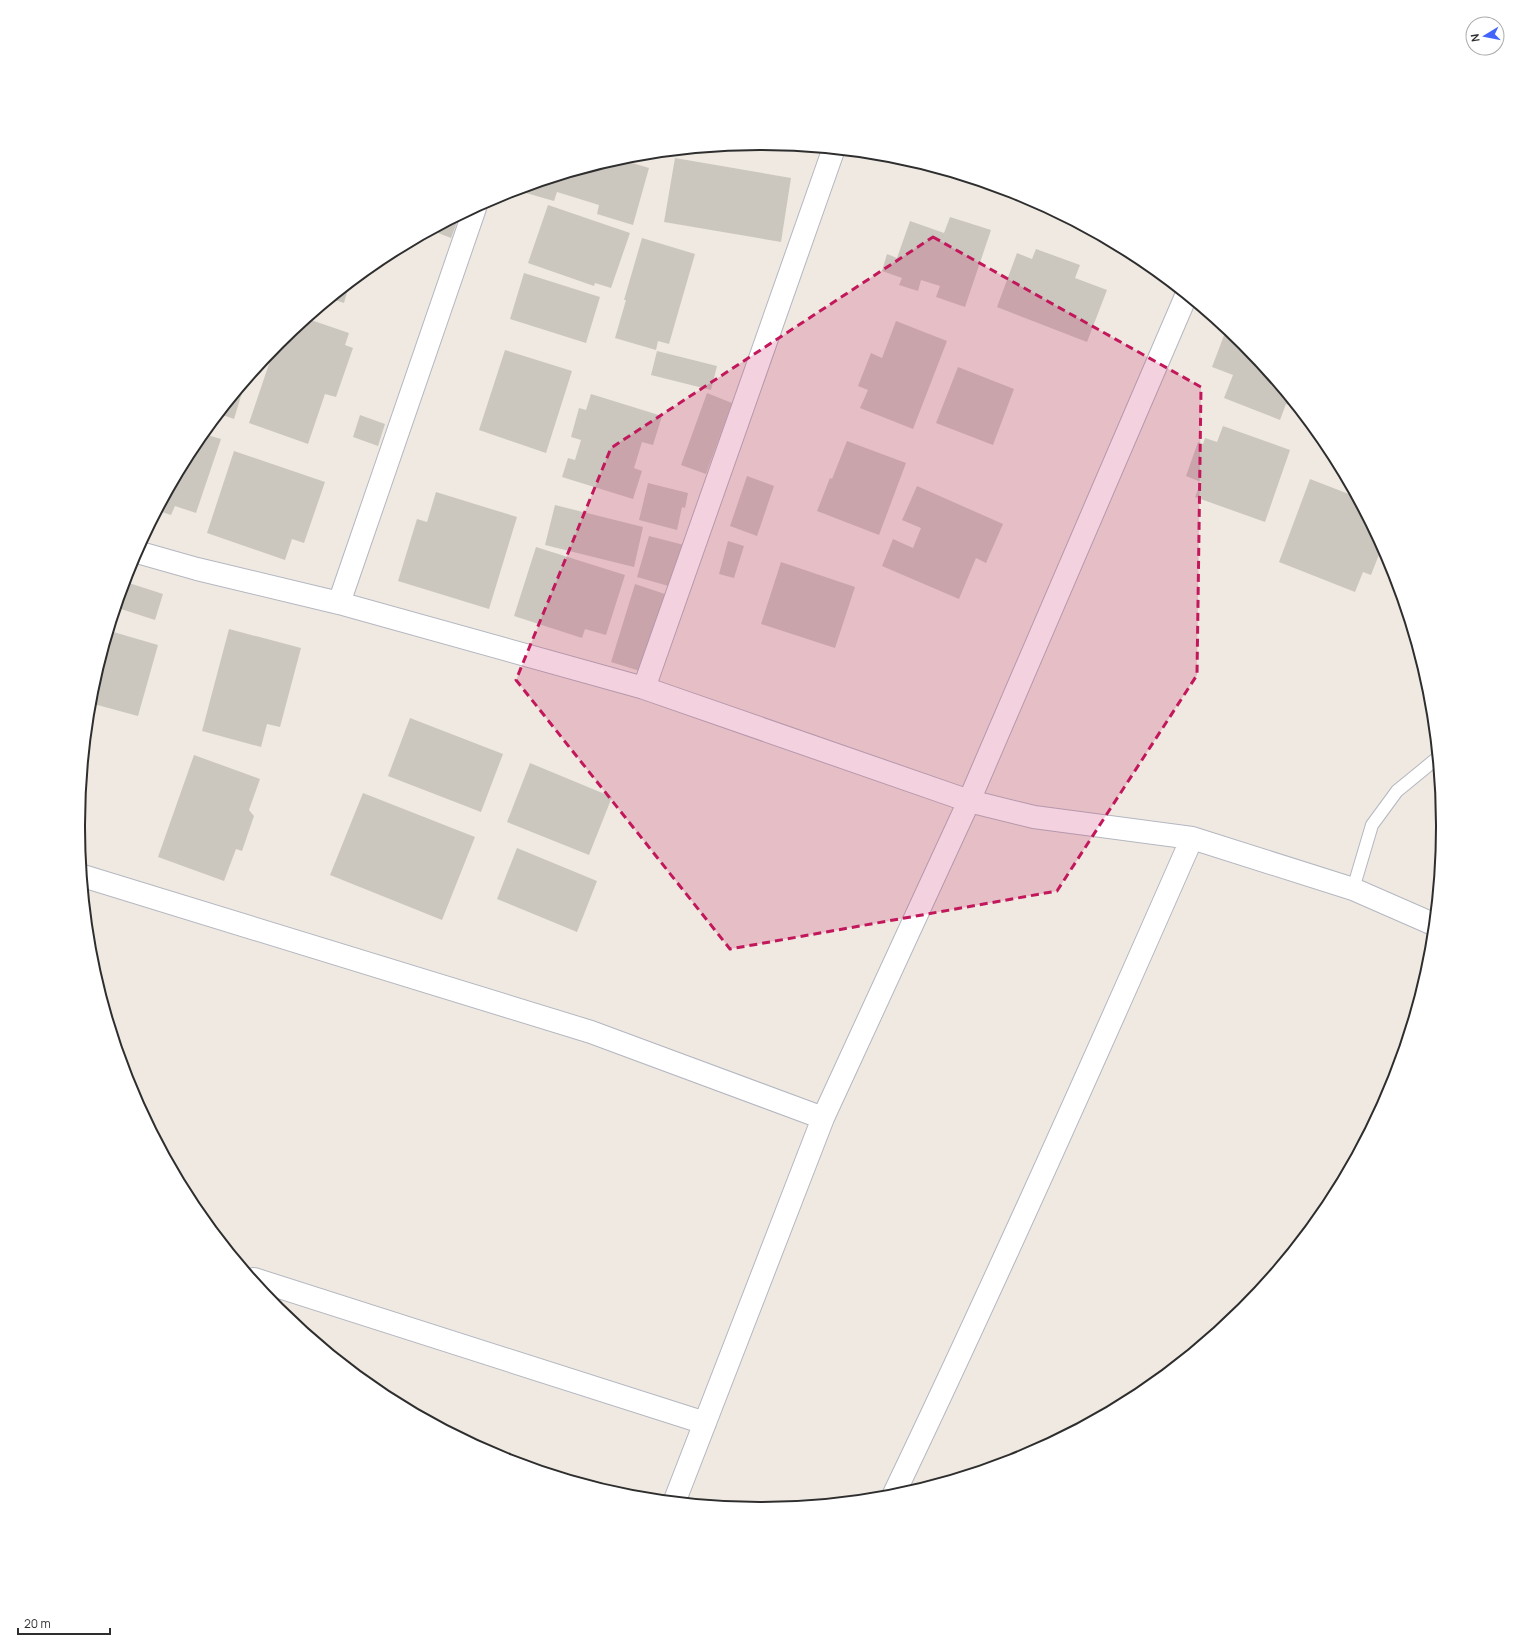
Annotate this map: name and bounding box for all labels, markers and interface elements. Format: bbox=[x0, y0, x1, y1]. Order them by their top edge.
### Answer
north arrow bbox=[1465, 16, 1505, 56]
text: N bbox=[1467, 33, 1483, 43]
scale bar bbox=[18, 1610, 110, 1636]
text: 20 m bbox=[24, 1615, 51, 1632]

